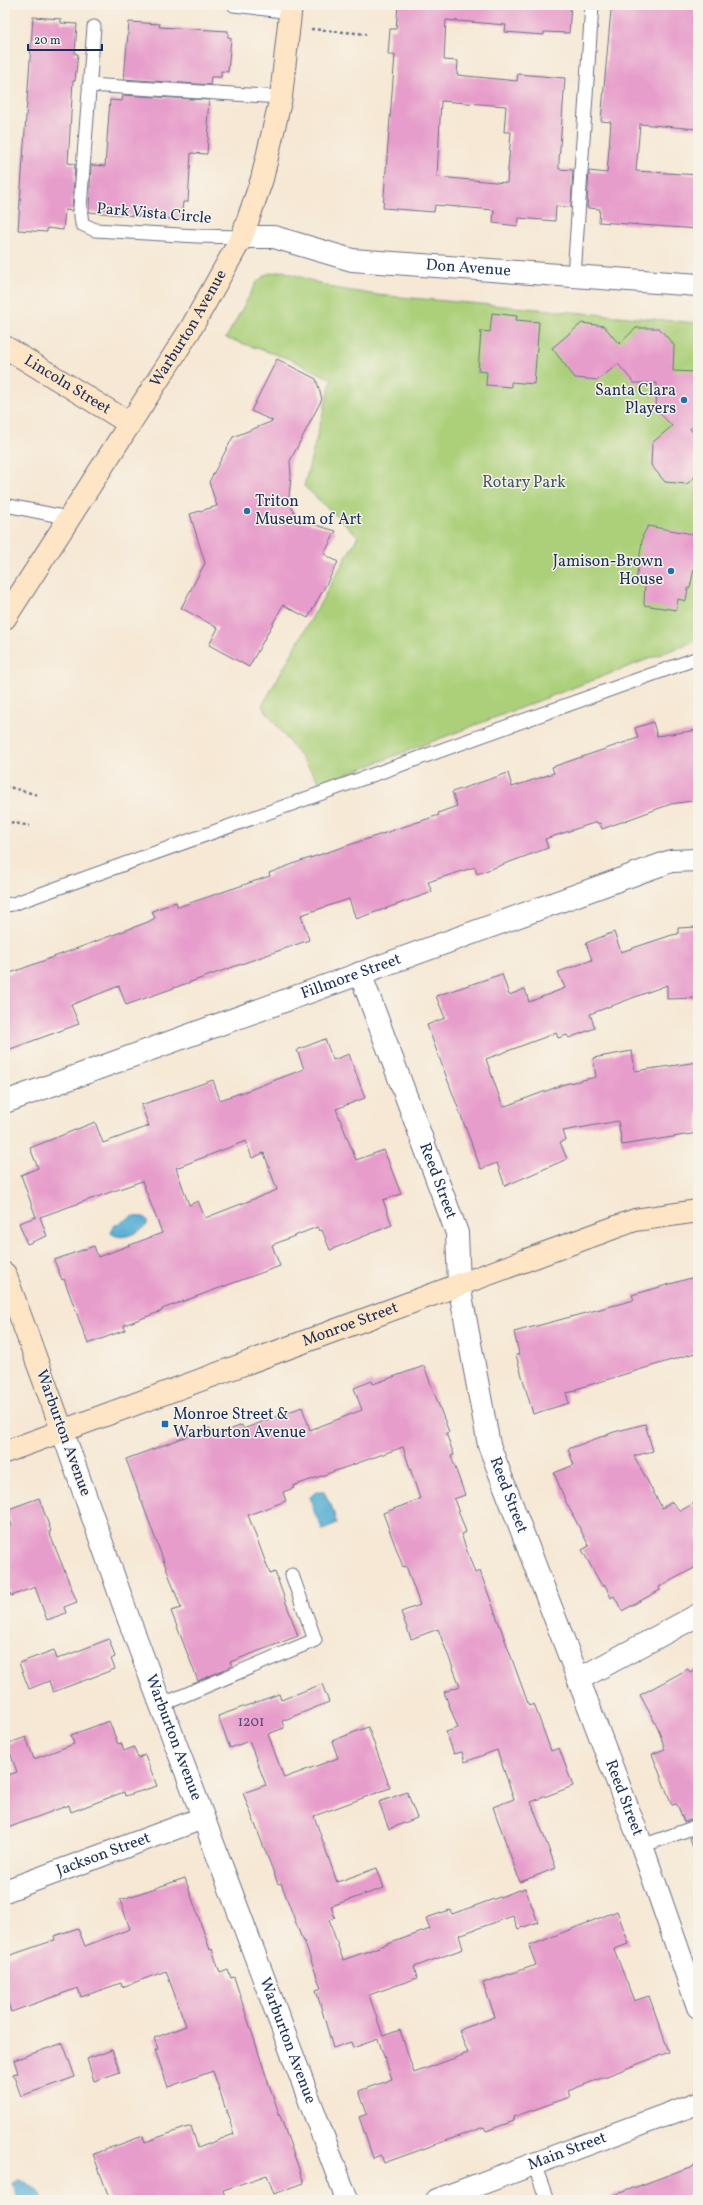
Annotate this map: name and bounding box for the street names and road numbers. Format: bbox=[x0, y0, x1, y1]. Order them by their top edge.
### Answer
street label: Park Vista Circle bbox=[96, 198, 212, 230]
street label: Don Avenue bbox=[425, 254, 512, 282]
street label: Warburton Avenue bbox=[145, 266, 232, 391]
street label: Lincoln Street bbox=[20, 350, 115, 420]
street label: Fillmore Street bbox=[298, 948, 405, 1005]
street label: Reed Street bbox=[413, 1140, 462, 1223]
street label: Monroe Street bbox=[299, 1297, 402, 1353]
street label: Warburton Avenue bbox=[30, 1367, 96, 1499]
street label: Reed Street bbox=[484, 1454, 533, 1537]
street label: Warburton Avenue bbox=[139, 1671, 207, 1804]
street label: Reed Street bbox=[599, 1757, 648, 1840]
street label: Jackson Street bbox=[53, 1827, 154, 1882]
street label: Warburton Avenue bbox=[253, 1975, 321, 2107]
street label: Main Street bbox=[525, 2127, 610, 2176]

